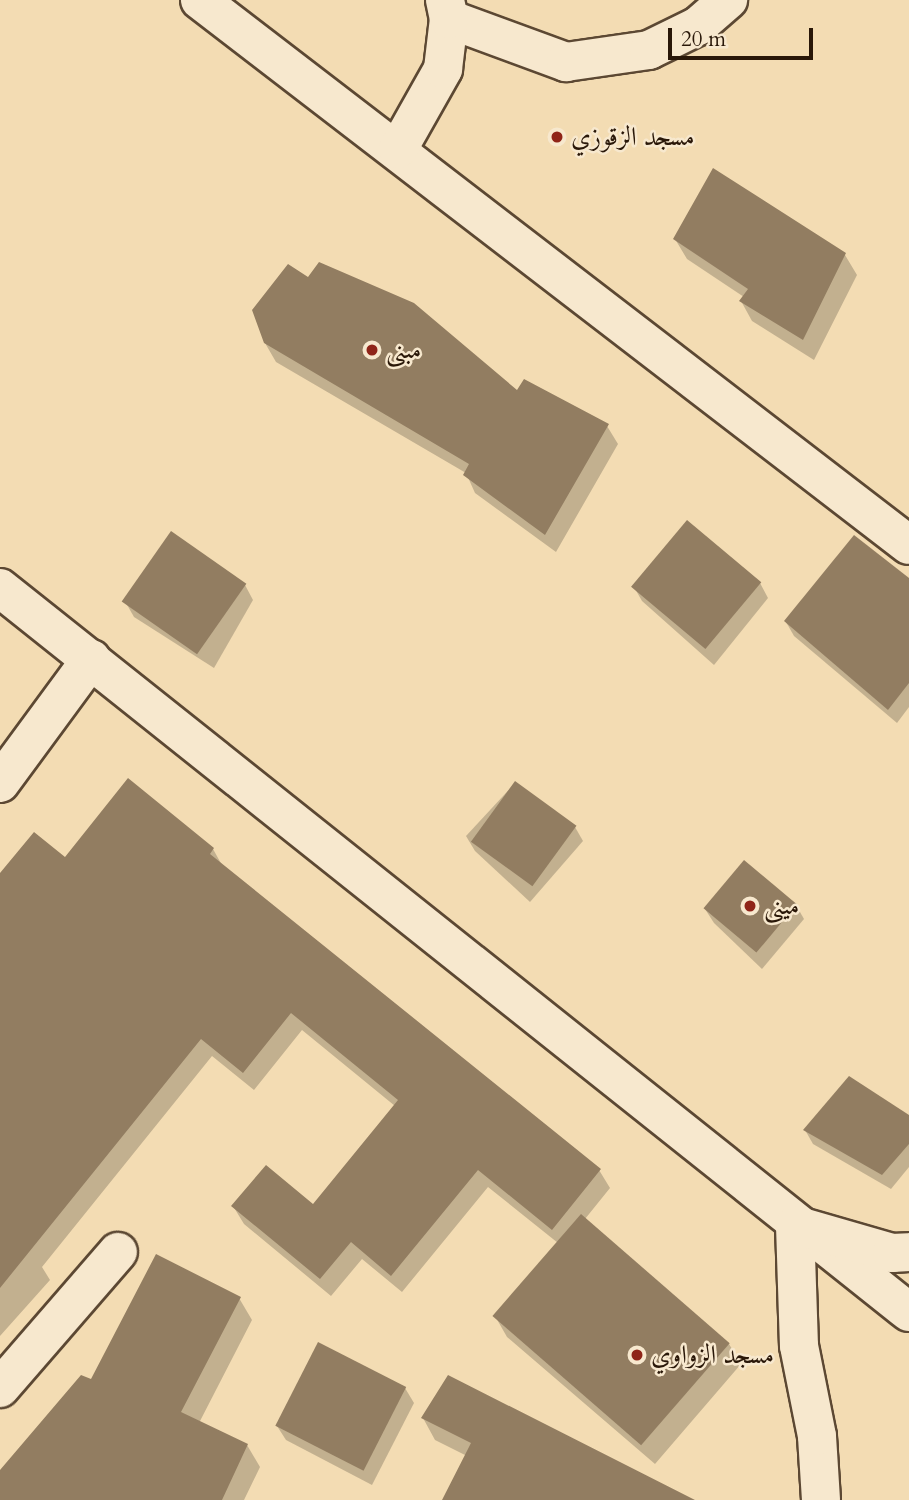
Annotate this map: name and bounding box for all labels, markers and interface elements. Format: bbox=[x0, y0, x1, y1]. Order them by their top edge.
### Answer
scale bar bbox=[671, 14, 816, 58]
text: 20 m bbox=[681, 25, 726, 54]
place label: مسجد الزقوزي bbox=[571, 121, 695, 153]
marker: مسجد الزقوزي bbox=[549, 129, 565, 145]
place label: مبنى bbox=[386, 334, 421, 366]
marker: مبنى bbox=[364, 342, 380, 358]
place label: مينى bbox=[764, 890, 799, 922]
marker: مينى bbox=[742, 898, 758, 914]
place label: مسجد الزواوي bbox=[651, 1339, 774, 1371]
marker: مسجد الزواوي bbox=[629, 1347, 645, 1363]

